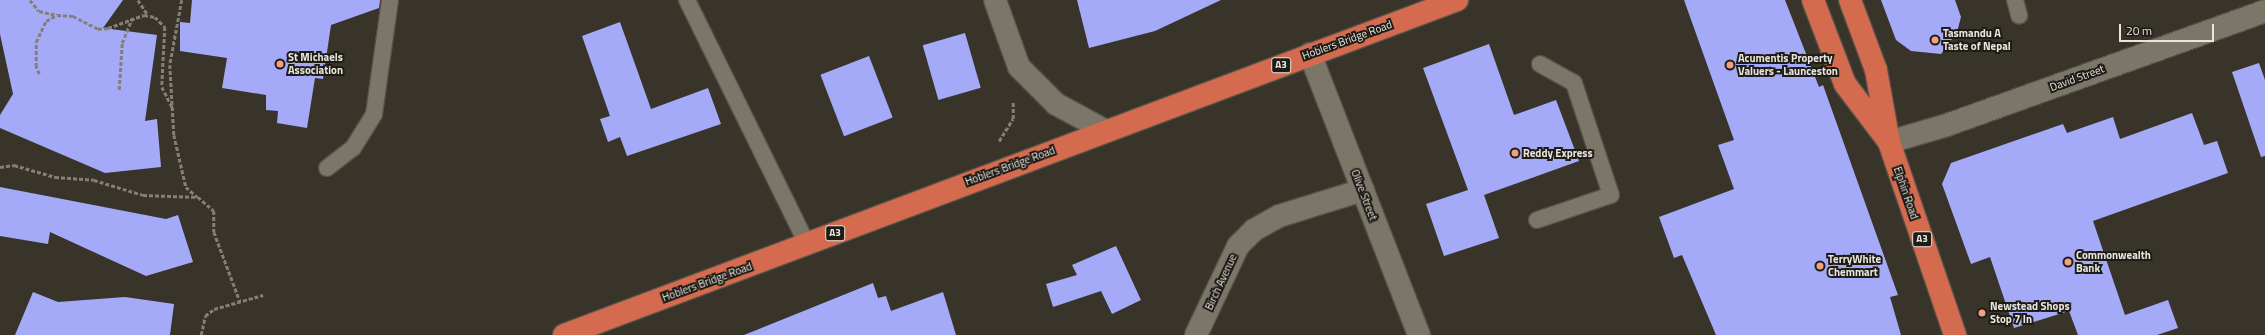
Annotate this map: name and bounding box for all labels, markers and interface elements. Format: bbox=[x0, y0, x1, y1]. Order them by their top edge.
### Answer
scale bar bbox=[2121, 16, 2216, 42]
street label: Hoblers Bridge Road bbox=[1300, 18, 1394, 62]
text: 20 m bbox=[2126, 21, 2152, 40]
place label: Tasmandu A Taste of Nepal bbox=[1943, 27, 2011, 53]
marker: Tasmandu A Taste of Nepal bbox=[1930, 35, 1940, 45]
place label: St Michaels Association bbox=[288, 51, 343, 77]
place label: Acumentis Property Valuers - Launceston bbox=[1738, 52, 1838, 78]
road number: A3 bbox=[1271, 57, 1291, 73]
marker: St Michaels Association bbox=[275, 59, 285, 69]
marker: Acumentis Property Valuers - Launceston bbox=[1725, 60, 1735, 70]
street label: David Street bbox=[2048, 62, 2106, 94]
street label: Hoblers Bridge Road bbox=[963, 144, 1057, 188]
place label: Reddy Express bbox=[1523, 146, 1593, 160]
marker: Reddy Express bbox=[1510, 148, 1520, 158]
street label: Elphin Road bbox=[1891, 165, 1921, 221]
street label: Olive Street bbox=[1348, 168, 1380, 222]
road number: A3 bbox=[825, 225, 845, 241]
road number: A3 bbox=[1912, 231, 1932, 247]
place label: Commonwealth Bank bbox=[2076, 249, 2151, 275]
street label: Birch Avenue bbox=[1202, 252, 1240, 312]
place label: TerryWhite Chemmart bbox=[1828, 253, 1881, 279]
marker: Commonwealth Bank bbox=[2063, 257, 2073, 267]
street label: Hoblers Bridge Road bbox=[660, 260, 754, 304]
marker: TerryWhite Chemmart bbox=[1815, 261, 1825, 271]
place label: Newstead Shops Stop 7 In bbox=[1990, 300, 2070, 326]
marker: Newstead Shops Stop 7 In bbox=[1977, 308, 1987, 318]

